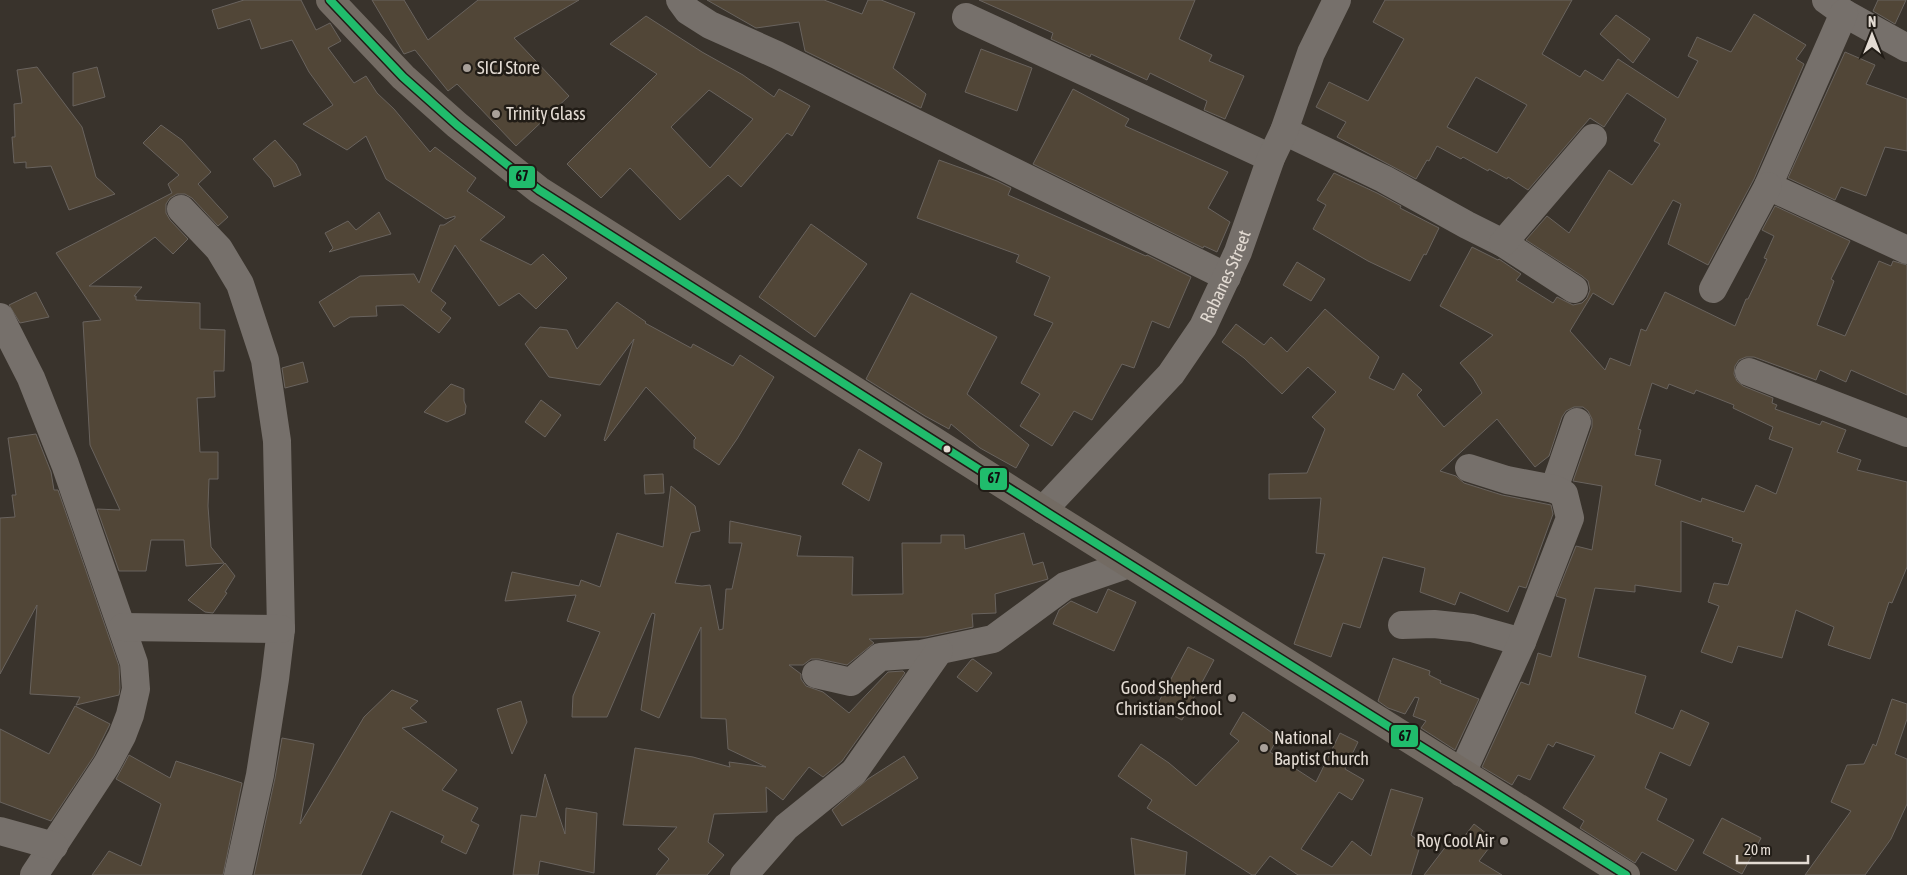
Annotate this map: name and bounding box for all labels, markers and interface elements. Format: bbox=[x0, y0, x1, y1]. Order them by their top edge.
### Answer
north arrow bbox=[1847, 10, 1897, 60]
text: N bbox=[1868, 14, 1876, 30]
place label: SICJ Store bbox=[477, 57, 540, 78]
marker: SICJ Store bbox=[461, 62, 473, 74]
place label: Trinity Glass bbox=[506, 103, 586, 124]
marker: Trinity Glass bbox=[490, 108, 502, 120]
line badge: 67 bbox=[508, 165, 536, 189]
text: 67 bbox=[515, 168, 529, 184]
street label: Rabanes Street bbox=[1195, 227, 1255, 326]
unlabelled marker bbox=[942, 444, 952, 454]
line badge: 67 bbox=[979, 467, 1008, 491]
text: 67 bbox=[987, 470, 1001, 486]
place label: Good Shepherd Christian School bbox=[1116, 677, 1222, 719]
marker: Good Shepherd Christian School bbox=[1226, 692, 1238, 704]
line badge: 67 bbox=[1390, 724, 1419, 748]
place label: National Baptist Church bbox=[1274, 727, 1369, 769]
text: 67 bbox=[1398, 728, 1412, 744]
marker: National Baptist Church bbox=[1258, 742, 1270, 754]
place label: Roy Cool Air bbox=[1416, 830, 1495, 851]
scale bar bbox=[1737, 832, 1808, 864]
marker: Roy Cool Air bbox=[1498, 835, 1510, 847]
text: 20 m bbox=[1744, 841, 1771, 858]

